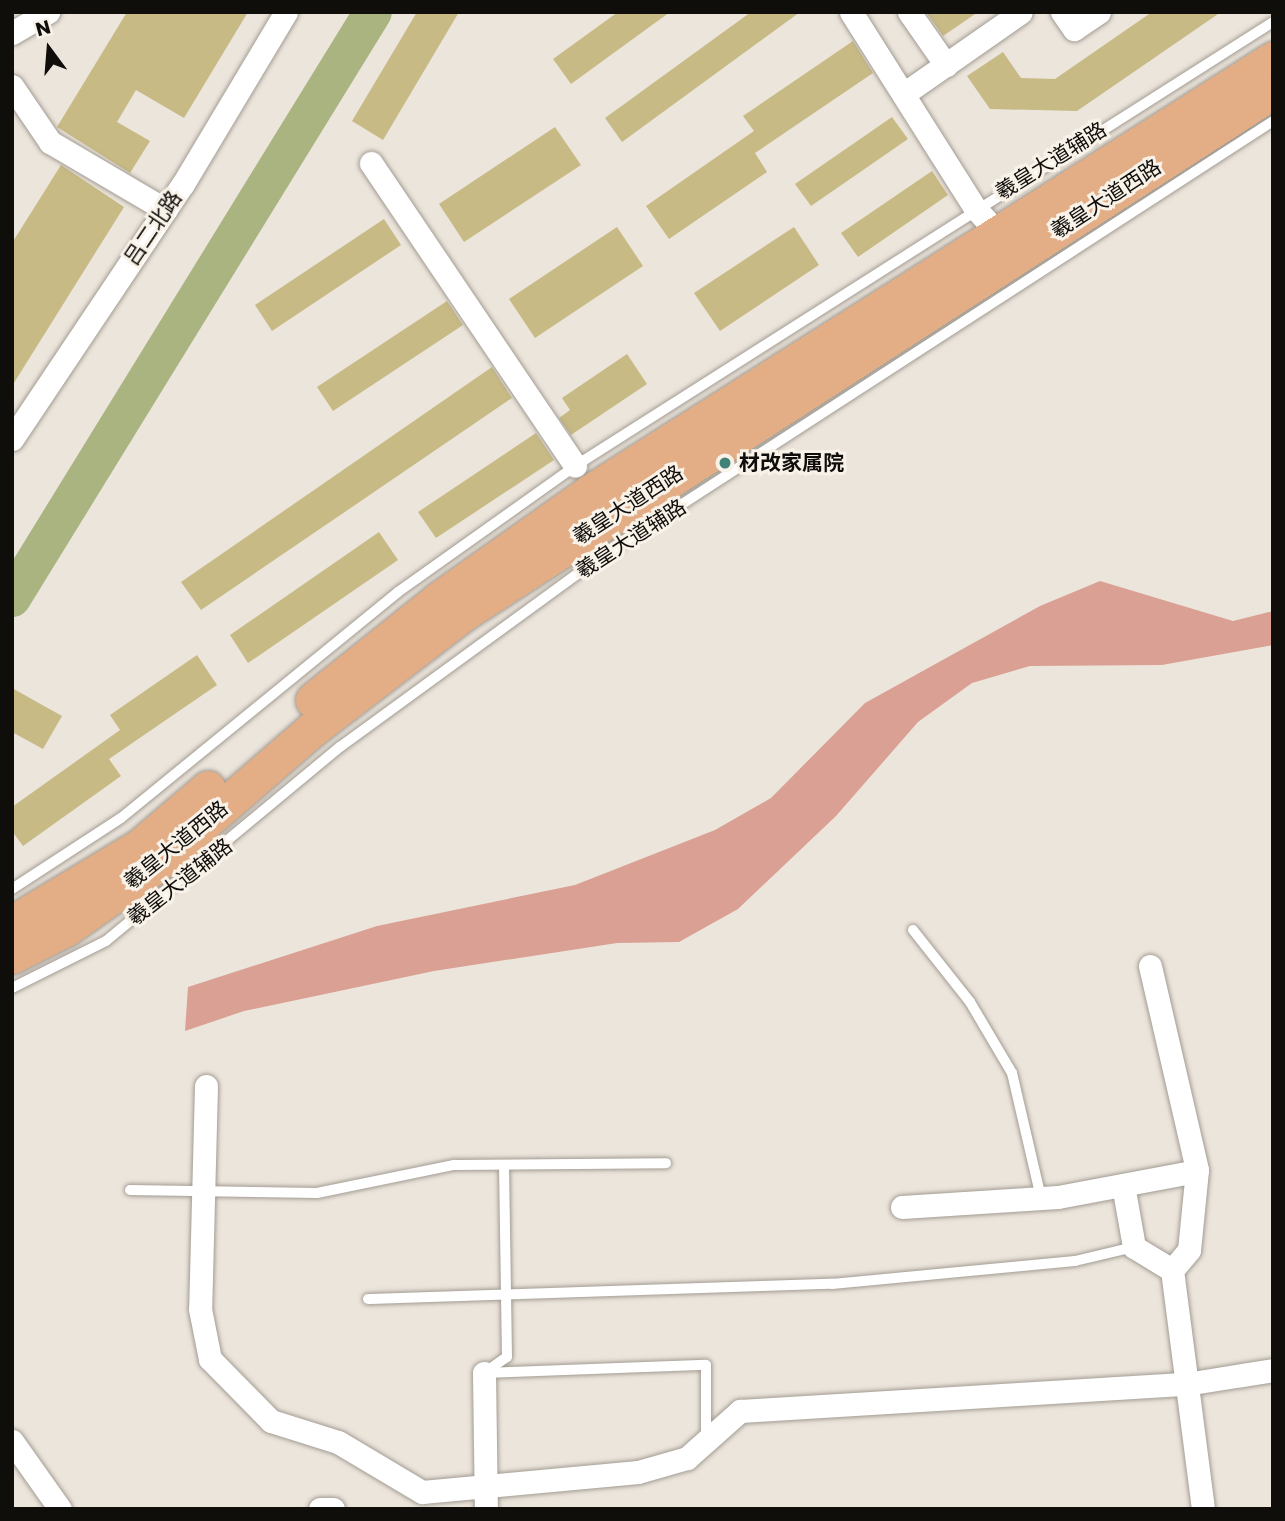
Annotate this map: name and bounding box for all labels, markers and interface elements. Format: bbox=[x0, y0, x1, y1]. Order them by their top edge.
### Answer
text: N bbox=[32, 13, 54, 43]
north arrow bbox=[14, 14, 84, 84]
street label: 羲皇大道辅路 bbox=[991, 117, 1111, 205]
street label: 羲皇大道西路 bbox=[1046, 154, 1166, 244]
street label: 吕二北路 bbox=[119, 186, 187, 270]
place label: 材改家属院 bbox=[739, 450, 844, 476]
marker: 材改家属院 bbox=[717, 455, 733, 471]
street label: 羲皇大道西路 bbox=[568, 460, 688, 550]
street label: 羲皇大道辅路 bbox=[571, 494, 691, 584]
street label: 羲皇大道西路 bbox=[119, 796, 233, 894]
street label: 羲皇大道辅路 bbox=[123, 833, 237, 931]

